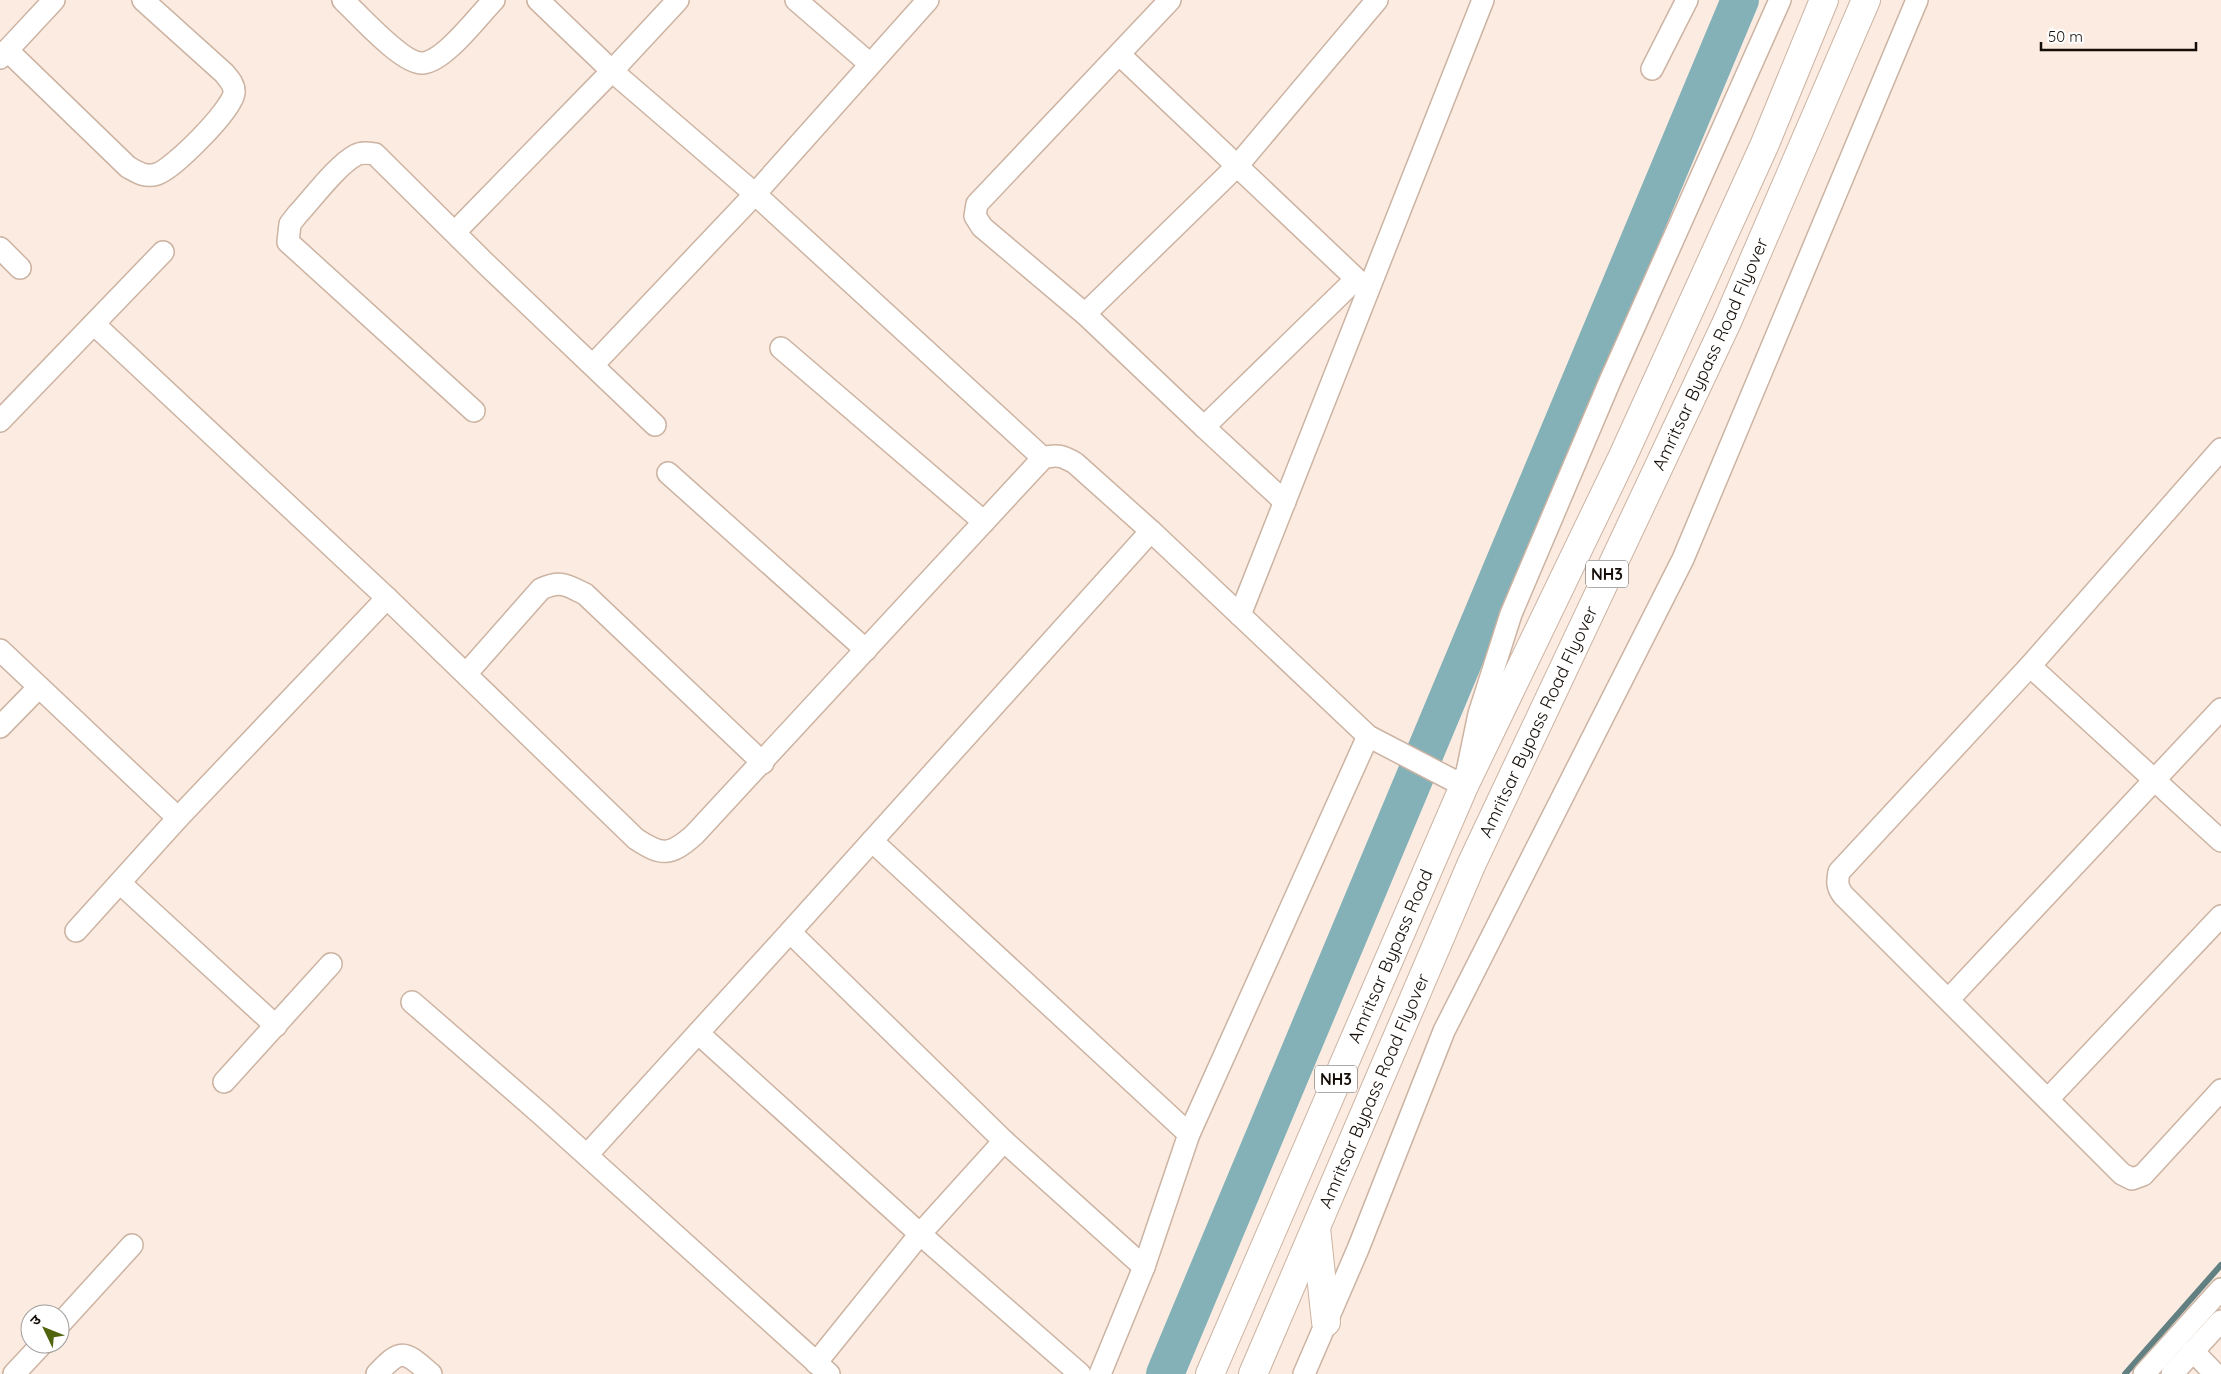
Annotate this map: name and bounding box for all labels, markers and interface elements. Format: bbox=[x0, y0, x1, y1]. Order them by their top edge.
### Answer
scale bar bbox=[2041, 20, 2196, 52]
text: 50 m bbox=[2048, 27, 2083, 46]
street label: Amritsar Bypass Road Flyover bbox=[1647, 234, 1773, 474]
road number: NH3 bbox=[1586, 560, 1628, 588]
street label: Amritsar Bypass Road Flyover bbox=[1474, 602, 1603, 841]
street label: Amritsar Bypass Road bbox=[1342, 866, 1438, 1047]
street label: Amritsar Bypass Road Flyover bbox=[1313, 970, 1434, 1212]
road number: NH3 bbox=[1315, 1066, 1357, 1092]
north arrow bbox=[20, 1304, 70, 1354]
text: उ bbox=[26, 1310, 45, 1329]

